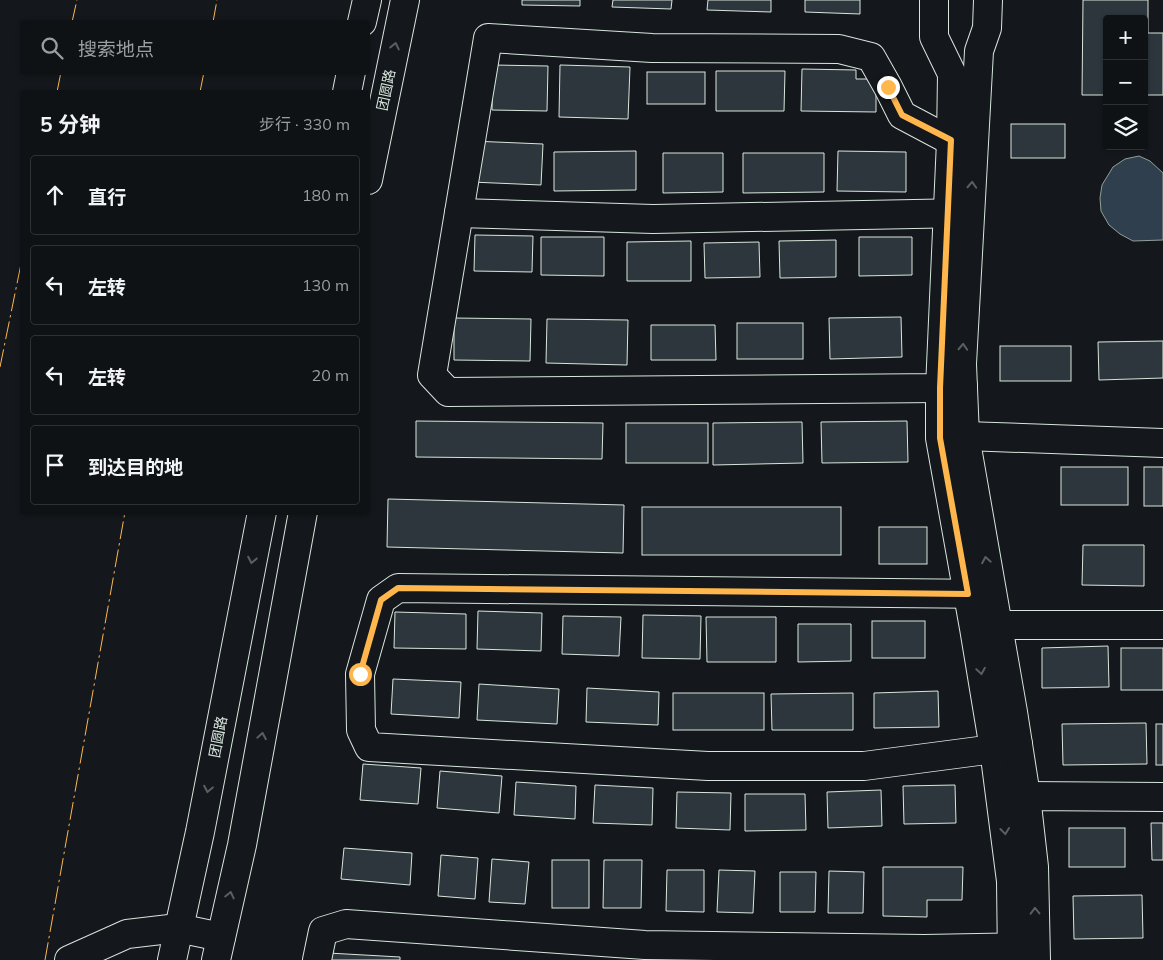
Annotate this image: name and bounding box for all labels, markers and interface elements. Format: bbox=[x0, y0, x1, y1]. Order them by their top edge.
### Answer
map controls bbox=[1103, 15, 1148, 150]
button: + bbox=[1103, 15, 1148, 60]
search box bbox=[20, 20, 370, 75]
icon: search bbox=[38, 34, 66, 62]
text: 搜索地点 bbox=[78, 37, 154, 61]
one-way arrow bbox=[389, 42, 400, 51]
button: − bbox=[1103, 60, 1148, 105]
street label: 团圆路 bbox=[373, 68, 399, 112]
route end bbox=[877, 76, 900, 99]
button: layers bbox=[1103, 105, 1148, 150]
text: 5 分钟 bbox=[40, 111, 100, 137]
text: 步行 · 330 m bbox=[259, 114, 350, 134]
one-way arrow bbox=[966, 180, 977, 188]
icon: ahead bbox=[41, 181, 69, 209]
text: 直行 bbox=[88, 185, 126, 209]
text: 180 m bbox=[302, 185, 349, 205]
icon: left bbox=[41, 271, 69, 299]
text: 左转 bbox=[88, 275, 126, 299]
text: 130 m bbox=[302, 275, 349, 295]
one-way arrow bbox=[957, 343, 968, 351]
icon: left bbox=[41, 361, 69, 389]
text: 左转 bbox=[88, 365, 126, 389]
text: 20 m bbox=[312, 365, 349, 385]
icon: arrive bbox=[41, 451, 69, 479]
text: 到达目的地 bbox=[88, 455, 183, 479]
one-way arrow bbox=[248, 556, 258, 565]
one-way arrow bbox=[982, 556, 992, 564]
route start bbox=[349, 663, 372, 686]
one-way arrow bbox=[976, 666, 986, 675]
street label: 团圆路 bbox=[205, 715, 231, 759]
one-way arrow bbox=[257, 732, 267, 740]
one-way arrow bbox=[203, 784, 214, 793]
one-way arrow bbox=[999, 828, 1010, 836]
one-way arrow bbox=[224, 891, 235, 900]
one-way arrow bbox=[1030, 907, 1040, 915]

